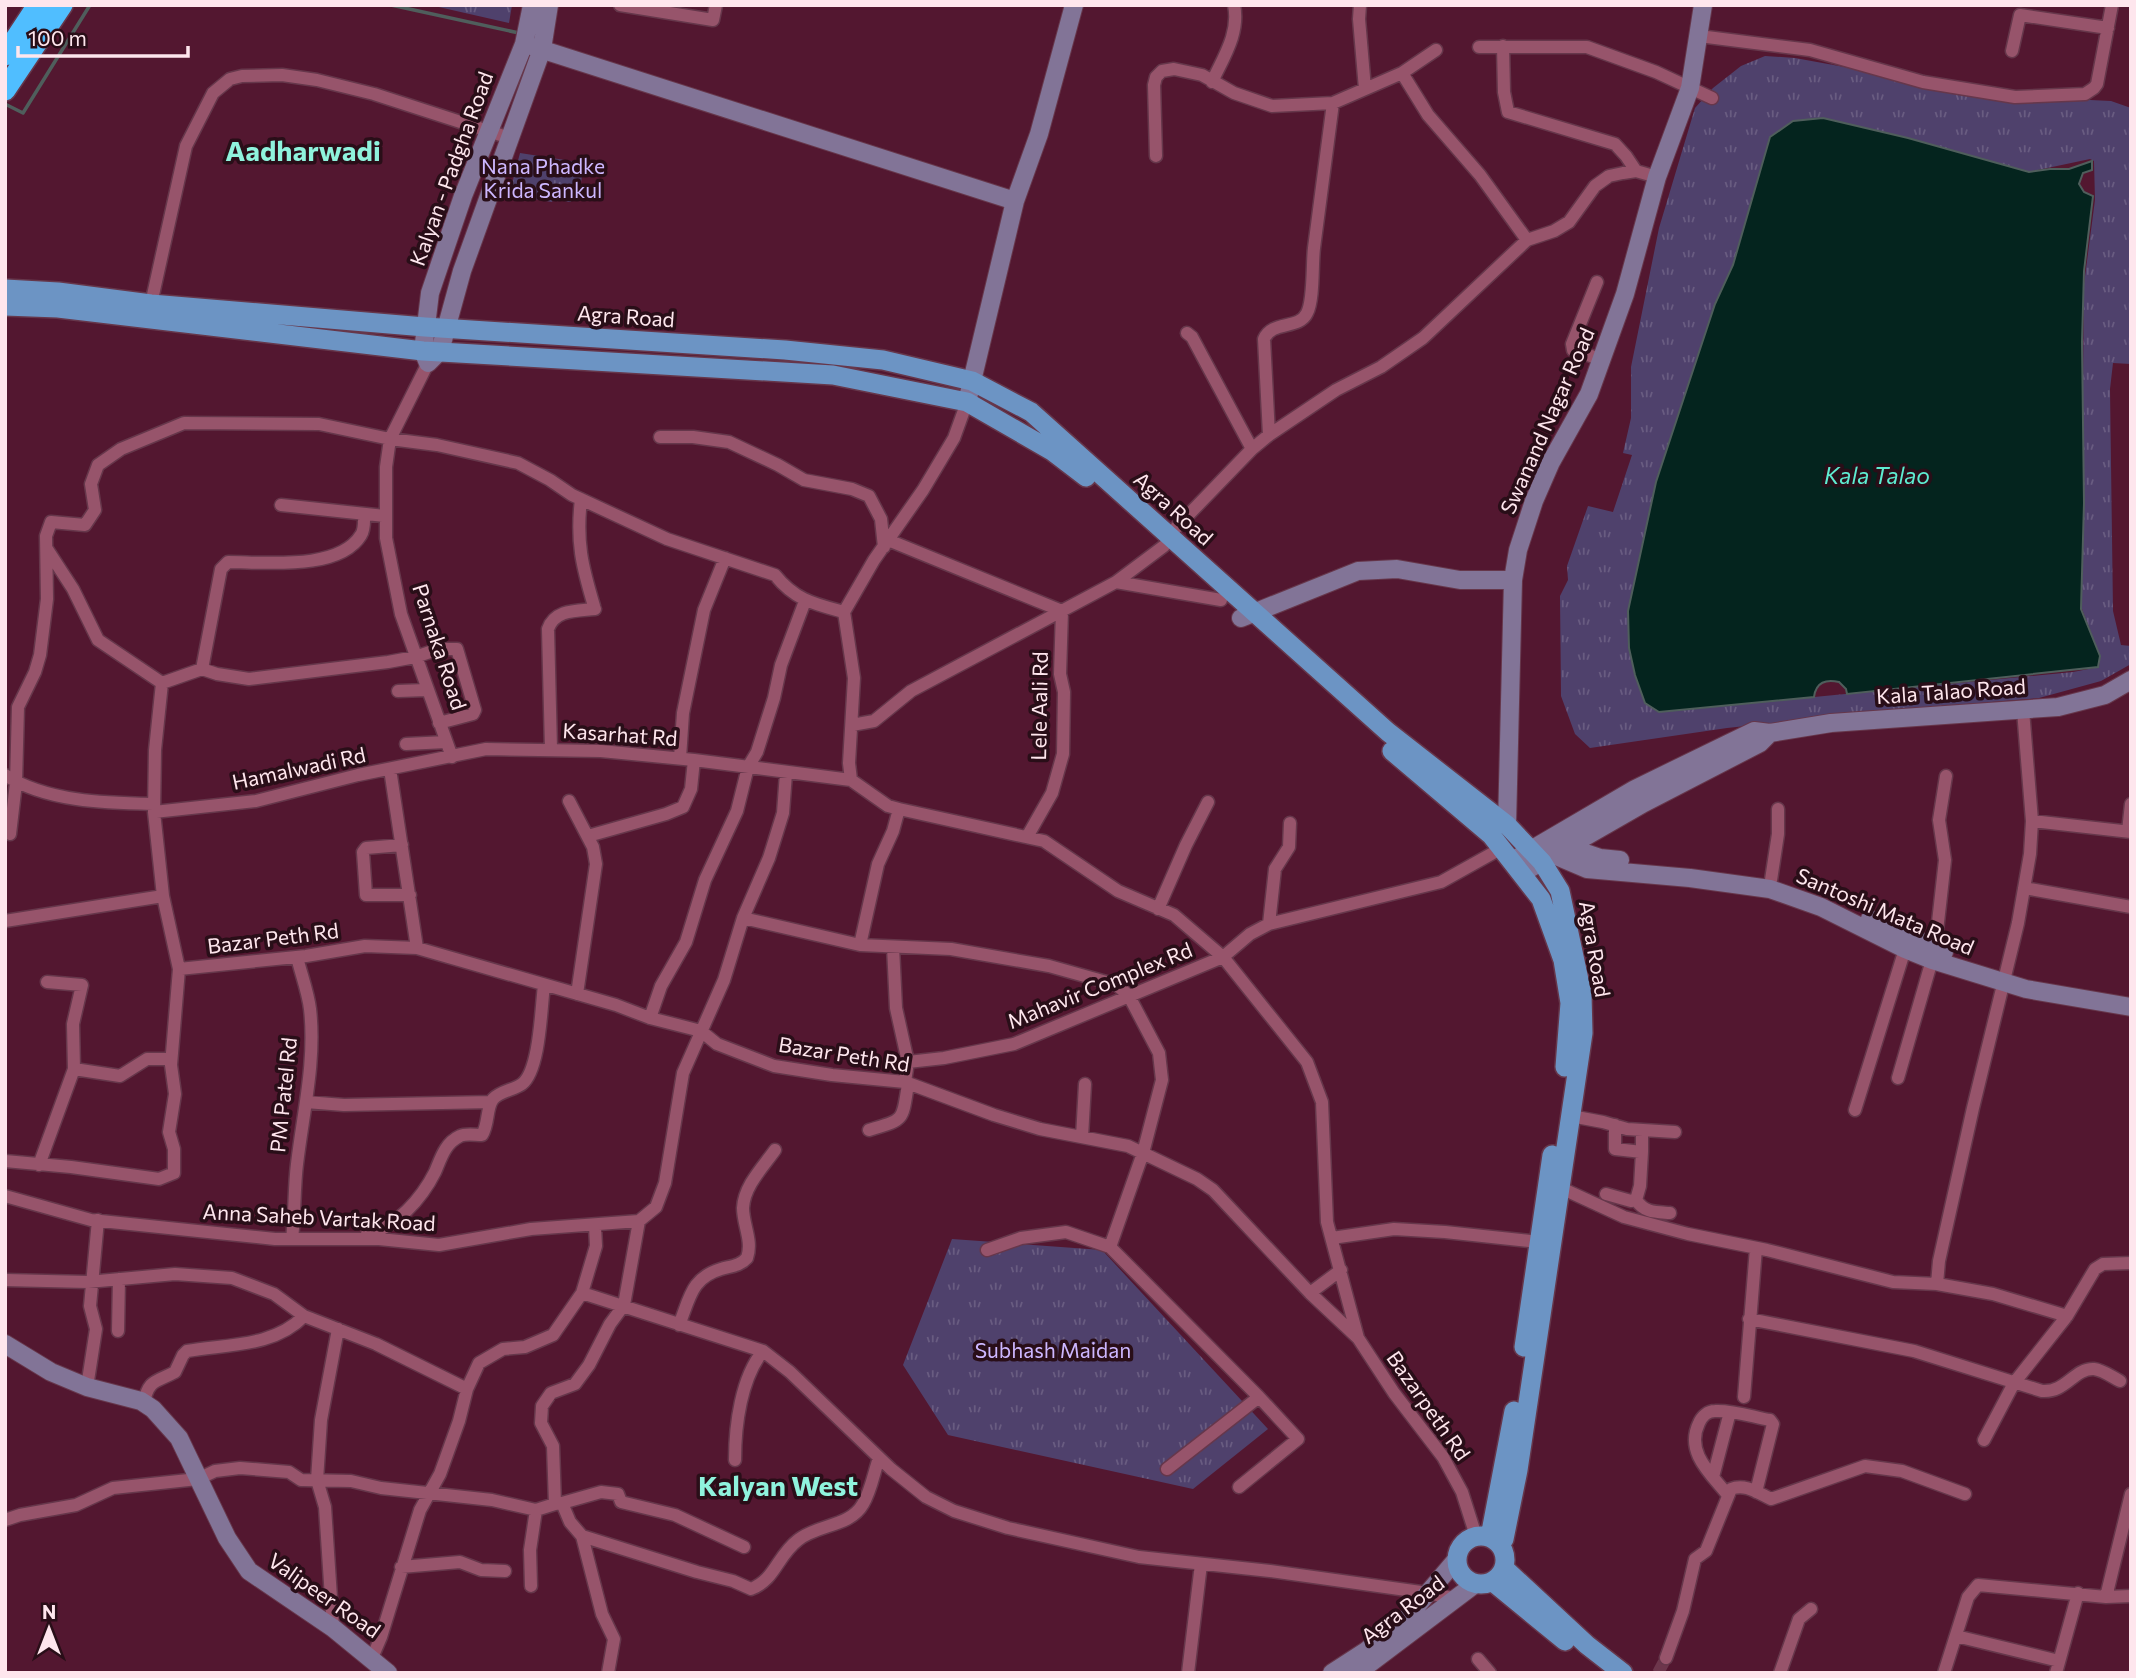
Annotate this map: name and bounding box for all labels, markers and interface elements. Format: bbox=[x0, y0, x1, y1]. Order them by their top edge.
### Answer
scale bar bbox=[18, 14, 187, 58]
text: 100 m bbox=[28, 25, 87, 50]
street label: Kalyan - Padgha Road bbox=[404, 68, 497, 269]
district label: Aadharwadi bbox=[225, 133, 381, 167]
park label: Nana Phadke Krida Sankul bbox=[481, 153, 605, 202]
street label: Agra Road bbox=[577, 300, 676, 331]
street label: Swanand Nagar Road bbox=[1494, 323, 1599, 517]
water label: Kala Talao bbox=[1824, 461, 1930, 489]
street label: Agra Road bbox=[1129, 466, 1219, 550]
street label: Parnaka Road bbox=[408, 580, 473, 713]
street label: Lele Aali Rd bbox=[1025, 651, 1052, 761]
street label: Kala Talao Road bbox=[1875, 673, 2027, 708]
street label: Kasarhat Rd bbox=[562, 717, 678, 750]
street label: Hamalwadi Rd bbox=[230, 741, 368, 794]
street label: Santoshi Mata Road bbox=[1793, 862, 1978, 959]
street label: Agra Road bbox=[1575, 898, 1616, 999]
street label: Bazar Peth Rd bbox=[206, 917, 340, 958]
street label: Mahavir Complex Rd bbox=[1003, 936, 1195, 1033]
street label: Bazar Peth Rd bbox=[777, 1031, 912, 1076]
street label: PM Patel Rd bbox=[264, 1036, 301, 1154]
street label: Anna Saheb Vartak Road bbox=[202, 1198, 436, 1235]
park label: Subhash Maidan bbox=[975, 1337, 1131, 1362]
street label: Bazarpeth Rd bbox=[1382, 1346, 1476, 1465]
district label: Kalyan West bbox=[698, 1468, 858, 1502]
street label: Valipeer Road bbox=[264, 1547, 386, 1643]
street label: Agra Road bbox=[1356, 1569, 1449, 1648]
north arrow bbox=[14, 1594, 84, 1664]
text: N bbox=[42, 1600, 56, 1623]

